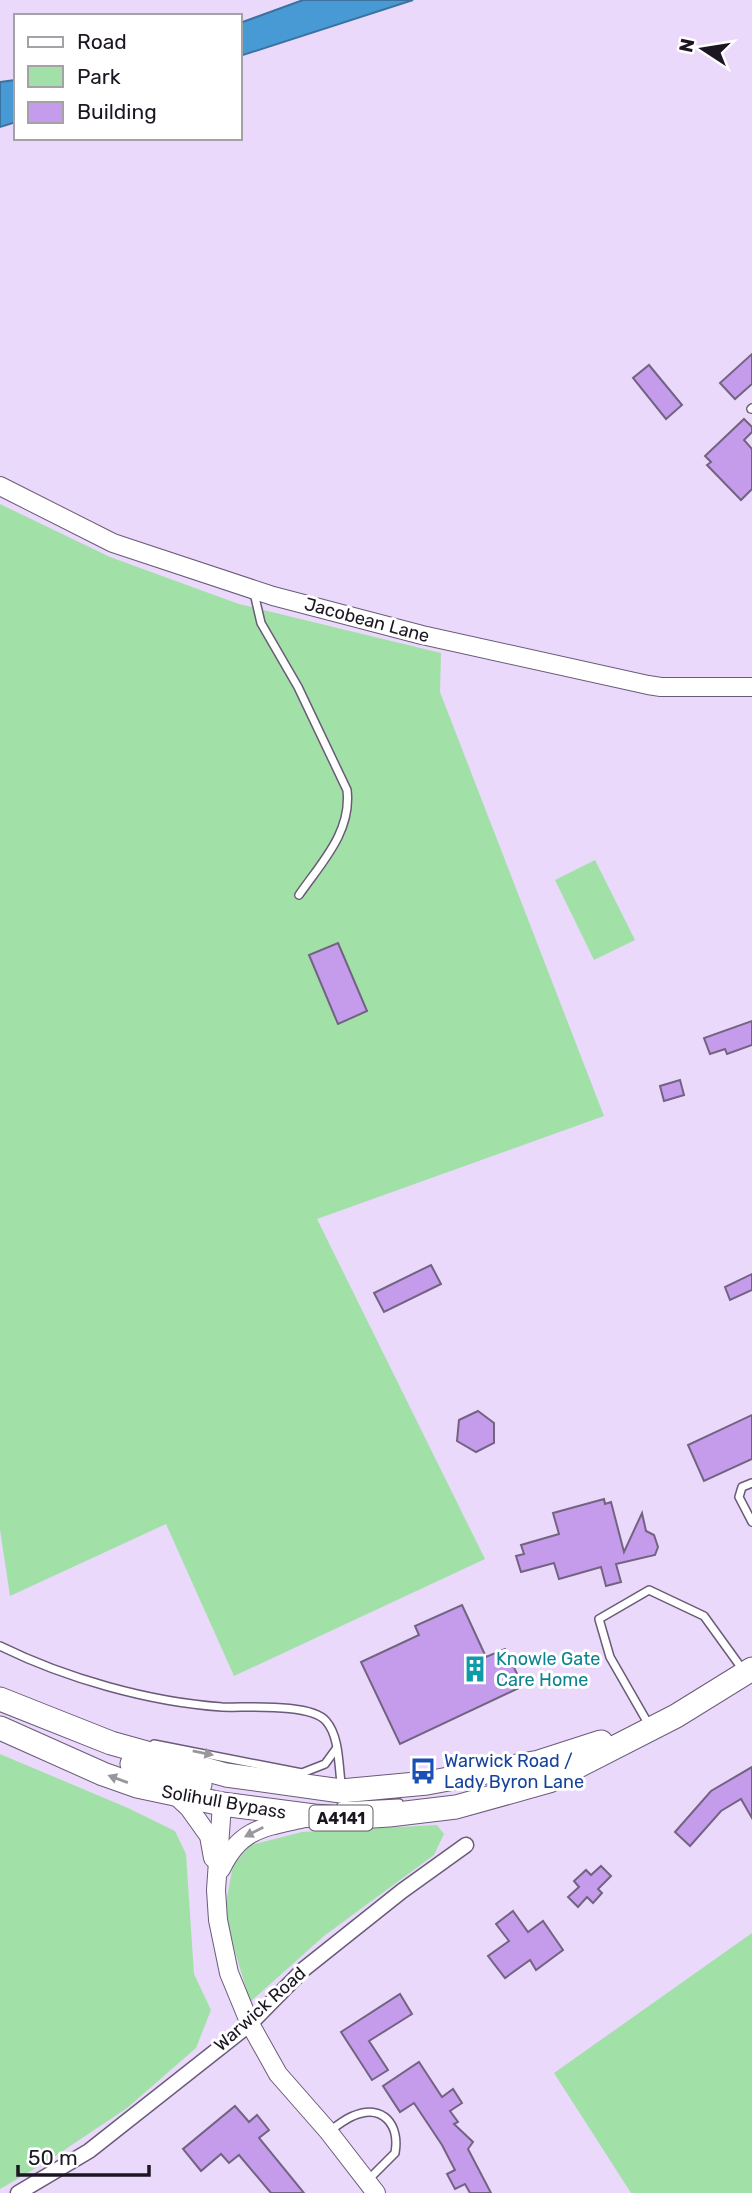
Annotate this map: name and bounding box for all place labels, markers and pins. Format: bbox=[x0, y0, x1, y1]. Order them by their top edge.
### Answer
place label: Knowle Gate Care Home bbox=[496, 1648, 600, 1691]
building icon: Knowle Gate Care Home bbox=[460, 1654, 490, 1684]
place label: Warwick Road / Lady Byron Lane bbox=[444, 1750, 584, 1793]
bus stop icon: Warwick Road / Lady Byron Lane bbox=[408, 1756, 438, 1786]

